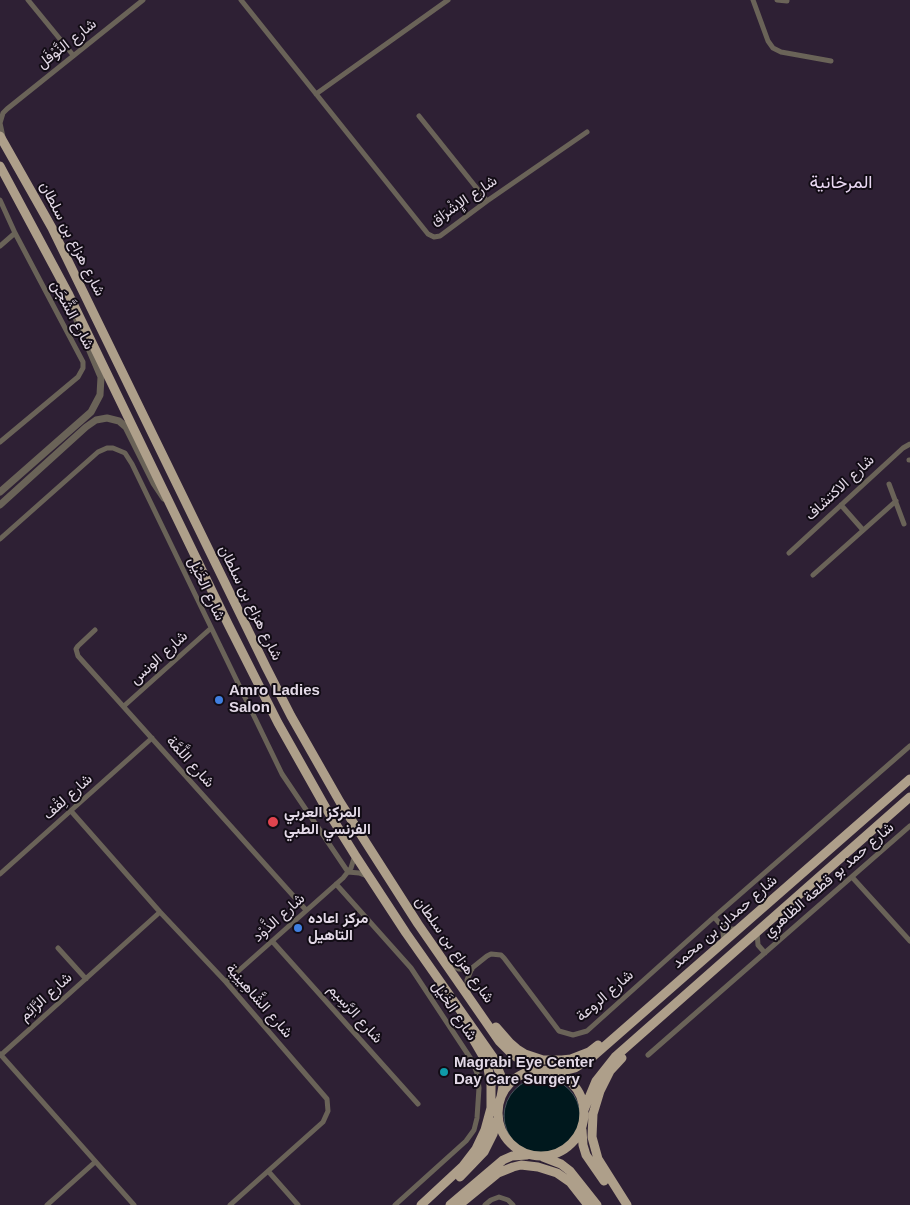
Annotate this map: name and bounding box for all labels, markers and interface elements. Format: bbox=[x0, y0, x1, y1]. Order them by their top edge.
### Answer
street label: شارع النَّوْفَل bbox=[34, 15, 100, 73]
street label: شارع الإِشْرَاق bbox=[427, 172, 501, 230]
district label: المرخانية bbox=[810, 172, 872, 194]
street label: شارع هزاع بن سلطان bbox=[35, 179, 109, 299]
street label: شارع الشَّجَن bbox=[46, 277, 98, 353]
street label: شارع الاكتشاف bbox=[802, 451, 878, 525]
street label: شارع هزاع بن سلطان bbox=[214, 542, 286, 664]
street label: شارع الخَيْل bbox=[183, 554, 229, 624]
street label: شارع الونس bbox=[126, 627, 192, 689]
place label: Amro Ladies Salon bbox=[229, 682, 320, 717]
marker: Amro Ladies Salon bbox=[213, 694, 225, 706]
street label: شارع اللَّمَّة bbox=[162, 732, 218, 792]
street label: شارع لِقْف bbox=[40, 770, 96, 824]
place label: المركز العربي الفرنسي الطبي bbox=[284, 804, 371, 839]
marker: المركز العربي الفرنسي الطبي bbox=[266, 815, 280, 829]
street label: شارع حمد بو قطعة الظاهري bbox=[760, 819, 898, 941]
street label: شارع حمدان بن محمد bbox=[669, 872, 781, 972]
street label: شارع الذَّوْد bbox=[249, 890, 309, 946]
street label: شارع هزاع بن سلطان bbox=[410, 893, 498, 1007]
place label: مركز اعاده التاهيل bbox=[308, 910, 368, 945]
marker: مركز اعاده التاهيل bbox=[292, 922, 304, 934]
street label: شارع الشَّاهِينِية bbox=[222, 960, 296, 1042]
street label: شارع الروعة bbox=[573, 966, 637, 1026]
street label: شارع الرَّائِم bbox=[16, 969, 76, 1025]
street label: شارع الخَيْل bbox=[427, 978, 481, 1044]
street label: شارع الرَّسِيم bbox=[324, 981, 386, 1047]
place label: Magrabi Eye Center Day Care Surgery bbox=[454, 1054, 594, 1089]
marker: Magrabi Eye Center Day Care Surgery bbox=[438, 1066, 450, 1078]

